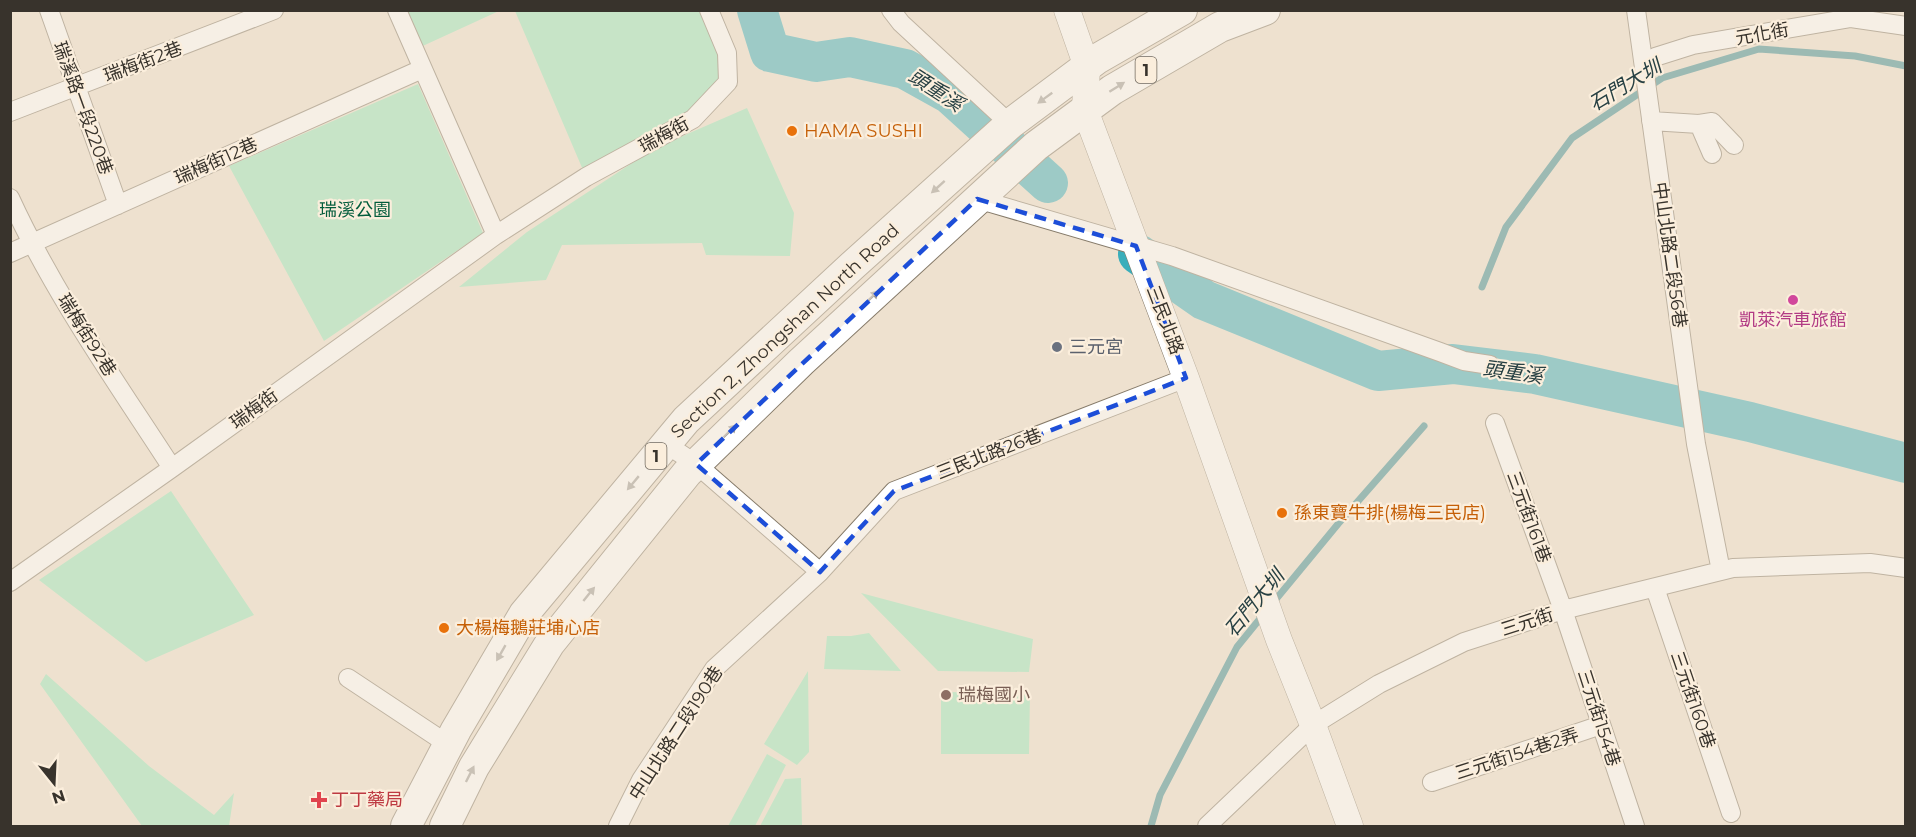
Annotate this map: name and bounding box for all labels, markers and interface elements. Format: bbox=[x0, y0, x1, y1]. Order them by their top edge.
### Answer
street label: 元化街 bbox=[1734, 18, 1790, 50]
street label: 瑞梅街2巷 bbox=[101, 37, 185, 87]
street label: 瑞溪路一段220巷 bbox=[49, 38, 117, 178]
water label: 石門大圳 bbox=[1585, 53, 1668, 116]
road number: 1 bbox=[1136, 57, 1156, 83]
water label: 頭重溪 bbox=[904, 64, 970, 118]
one-way arrow bbox=[1109, 82, 1125, 93]
one-way arrow bbox=[1037, 92, 1053, 104]
street label: 瑞梅街 bbox=[635, 112, 693, 158]
place label: HAMA SUSHI bbox=[804, 120, 923, 142]
marker: HAMA SUSHI bbox=[785, 124, 799, 138]
street label: 瑞梅街12巷 bbox=[171, 133, 261, 189]
one-way arrow bbox=[931, 180, 946, 194]
street label: 中山北路二段56巷 bbox=[1649, 181, 1691, 329]
park label: 瑞溪公園 bbox=[319, 199, 391, 221]
street label: Section 2, Zhongshan North Road bbox=[666, 219, 904, 443]
street label: 三民北路 bbox=[1142, 282, 1188, 358]
street label: 瑞梅街92巷 bbox=[53, 290, 121, 380]
one-way arrow bbox=[864, 290, 879, 304]
marker: 凱萊汽車旅館 bbox=[1786, 293, 1800, 307]
place label: 凱萊汽車旅館 bbox=[1739, 309, 1847, 331]
place label: 三元宮 bbox=[1069, 336, 1123, 358]
marker: 三元宮 bbox=[1050, 340, 1064, 354]
water label: 頭重溪 bbox=[1482, 356, 1547, 388]
street label: 瑞梅街 bbox=[226, 384, 282, 434]
one-way arrow bbox=[723, 424, 737, 438]
street label: 三民北路26巷 bbox=[933, 424, 1045, 484]
road number: 1 bbox=[646, 443, 666, 469]
street label: 三元街161巷 bbox=[1502, 468, 1556, 566]
one-way arrow bbox=[627, 475, 640, 491]
place label: 孫東寶牛排(楊梅三民店) bbox=[1294, 502, 1486, 524]
marker: 孫東寶牛排(楊梅三民店) bbox=[1275, 506, 1289, 520]
water label: 石門大圳 bbox=[1219, 562, 1291, 641]
one-way arrow bbox=[582, 587, 595, 602]
street label: 三元街 bbox=[1498, 603, 1556, 641]
place label: 大楊梅鵝莊埔心店 bbox=[456, 617, 600, 639]
marker: 大楊梅鵝莊埔心店 bbox=[437, 621, 451, 635]
one-way arrow bbox=[495, 645, 506, 661]
street label: 三元街160巷 bbox=[1666, 648, 1720, 752]
street label: 中山北路二段190巷 bbox=[624, 662, 728, 804]
street label: 三元街154巷 bbox=[1573, 667, 1625, 769]
place label: 瑞梅國小 bbox=[958, 684, 1030, 706]
marker: 瑞梅國小 bbox=[939, 688, 953, 702]
street label: 三元街154巷2弄 bbox=[1452, 724, 1582, 784]
north arrow bbox=[24, 753, 84, 813]
one-way arrow bbox=[465, 765, 475, 783]
text: N bbox=[49, 786, 68, 808]
place label: 丁丁藥局 bbox=[331, 789, 403, 811]
marker: 丁丁藥局 bbox=[312, 793, 326, 807]

